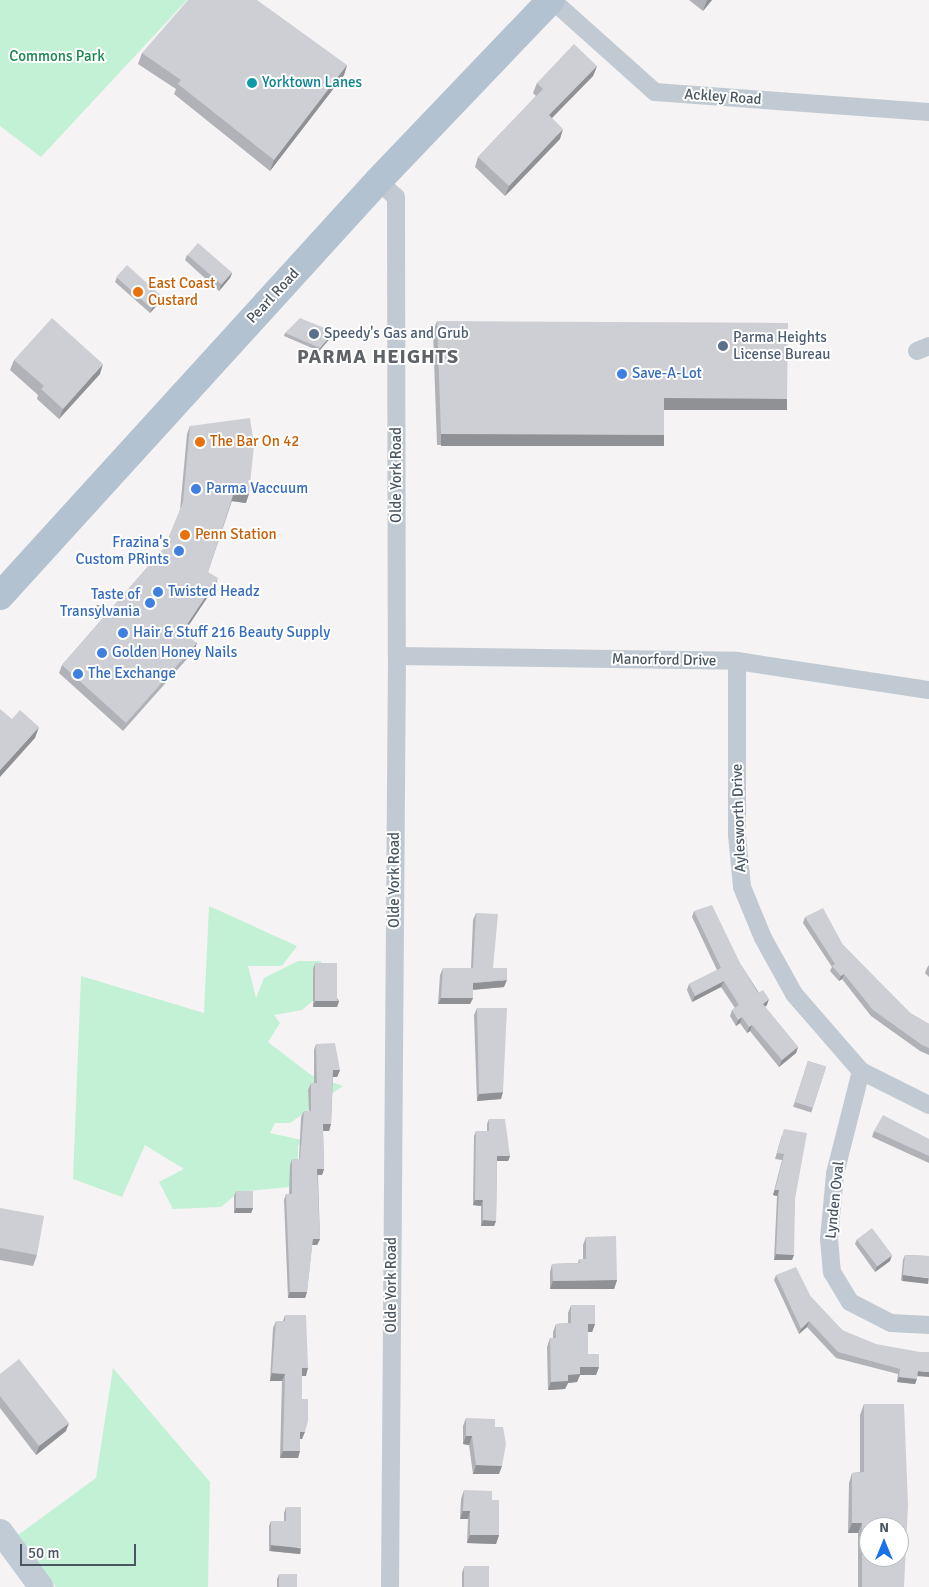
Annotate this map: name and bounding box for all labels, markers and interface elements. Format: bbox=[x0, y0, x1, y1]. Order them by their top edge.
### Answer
park label: Commons Park bbox=[9, 48, 105, 66]
place label: Yorktown Lanes bbox=[262, 74, 362, 92]
marker: Yorktown Lanes bbox=[246, 77, 258, 89]
street label: Ackley Road bbox=[684, 85, 762, 109]
street label: Pearl Road bbox=[243, 265, 303, 327]
place label: East Coast Custard bbox=[148, 274, 215, 309]
marker: East Coast Custard bbox=[132, 286, 144, 298]
place label: Speedy's Gas and Grub bbox=[324, 325, 469, 343]
marker: Speedy's Gas and Grub bbox=[308, 328, 320, 340]
place label: Parma Heights License Bureau bbox=[733, 328, 830, 363]
marker: Parma Heights License Bureau bbox=[717, 340, 729, 352]
district label: PARMA HEIGHTS bbox=[295, 344, 461, 368]
place label: Save-A-Lot bbox=[632, 365, 702, 383]
marker: Save-A-Lot bbox=[616, 368, 628, 380]
street label: Olde York Road bbox=[388, 427, 406, 523]
place label: The Bar On 42 bbox=[210, 433, 299, 451]
marker: The Bar On 42 bbox=[194, 436, 206, 448]
place label: Parma Vaccuum bbox=[206, 480, 308, 498]
marker: Parma Vaccuum bbox=[190, 483, 202, 495]
place label: Penn Station bbox=[195, 526, 277, 544]
marker: Penn Station bbox=[179, 529, 191, 541]
place label: Frazina's Custom PRints bbox=[76, 533, 169, 568]
marker: Frazina's Custom PRints bbox=[173, 545, 185, 557]
place label: Twisted Headz bbox=[168, 583, 260, 601]
place label: Taste of Transylvania bbox=[60, 585, 140, 620]
marker: Twisted Headz bbox=[152, 586, 164, 598]
marker: Taste of Transylvania bbox=[144, 597, 156, 609]
place label: Hair & Stuff 216 Beauty Supply bbox=[133, 624, 330, 642]
marker: Hair & Stuff 216 Beauty Supply bbox=[117, 627, 129, 639]
place label: Golden Honey Nails bbox=[112, 644, 237, 662]
marker: Golden Honey Nails bbox=[96, 647, 108, 659]
street label: Manorford Drive bbox=[612, 650, 716, 670]
place label: The Exchange bbox=[88, 665, 176, 683]
marker: The Exchange bbox=[72, 668, 84, 680]
street label: Aylesworth Drive bbox=[728, 763, 750, 873]
street label: Olde York Road bbox=[386, 832, 404, 928]
street label: Lynden Oval bbox=[822, 1160, 848, 1240]
street label: Olde York Road bbox=[383, 1237, 401, 1333]
north arrow bbox=[859, 1517, 909, 1567]
text: N bbox=[879, 1519, 889, 1536]
scale bar bbox=[22, 1534, 139, 1566]
text: 50 m bbox=[28, 1544, 59, 1562]

